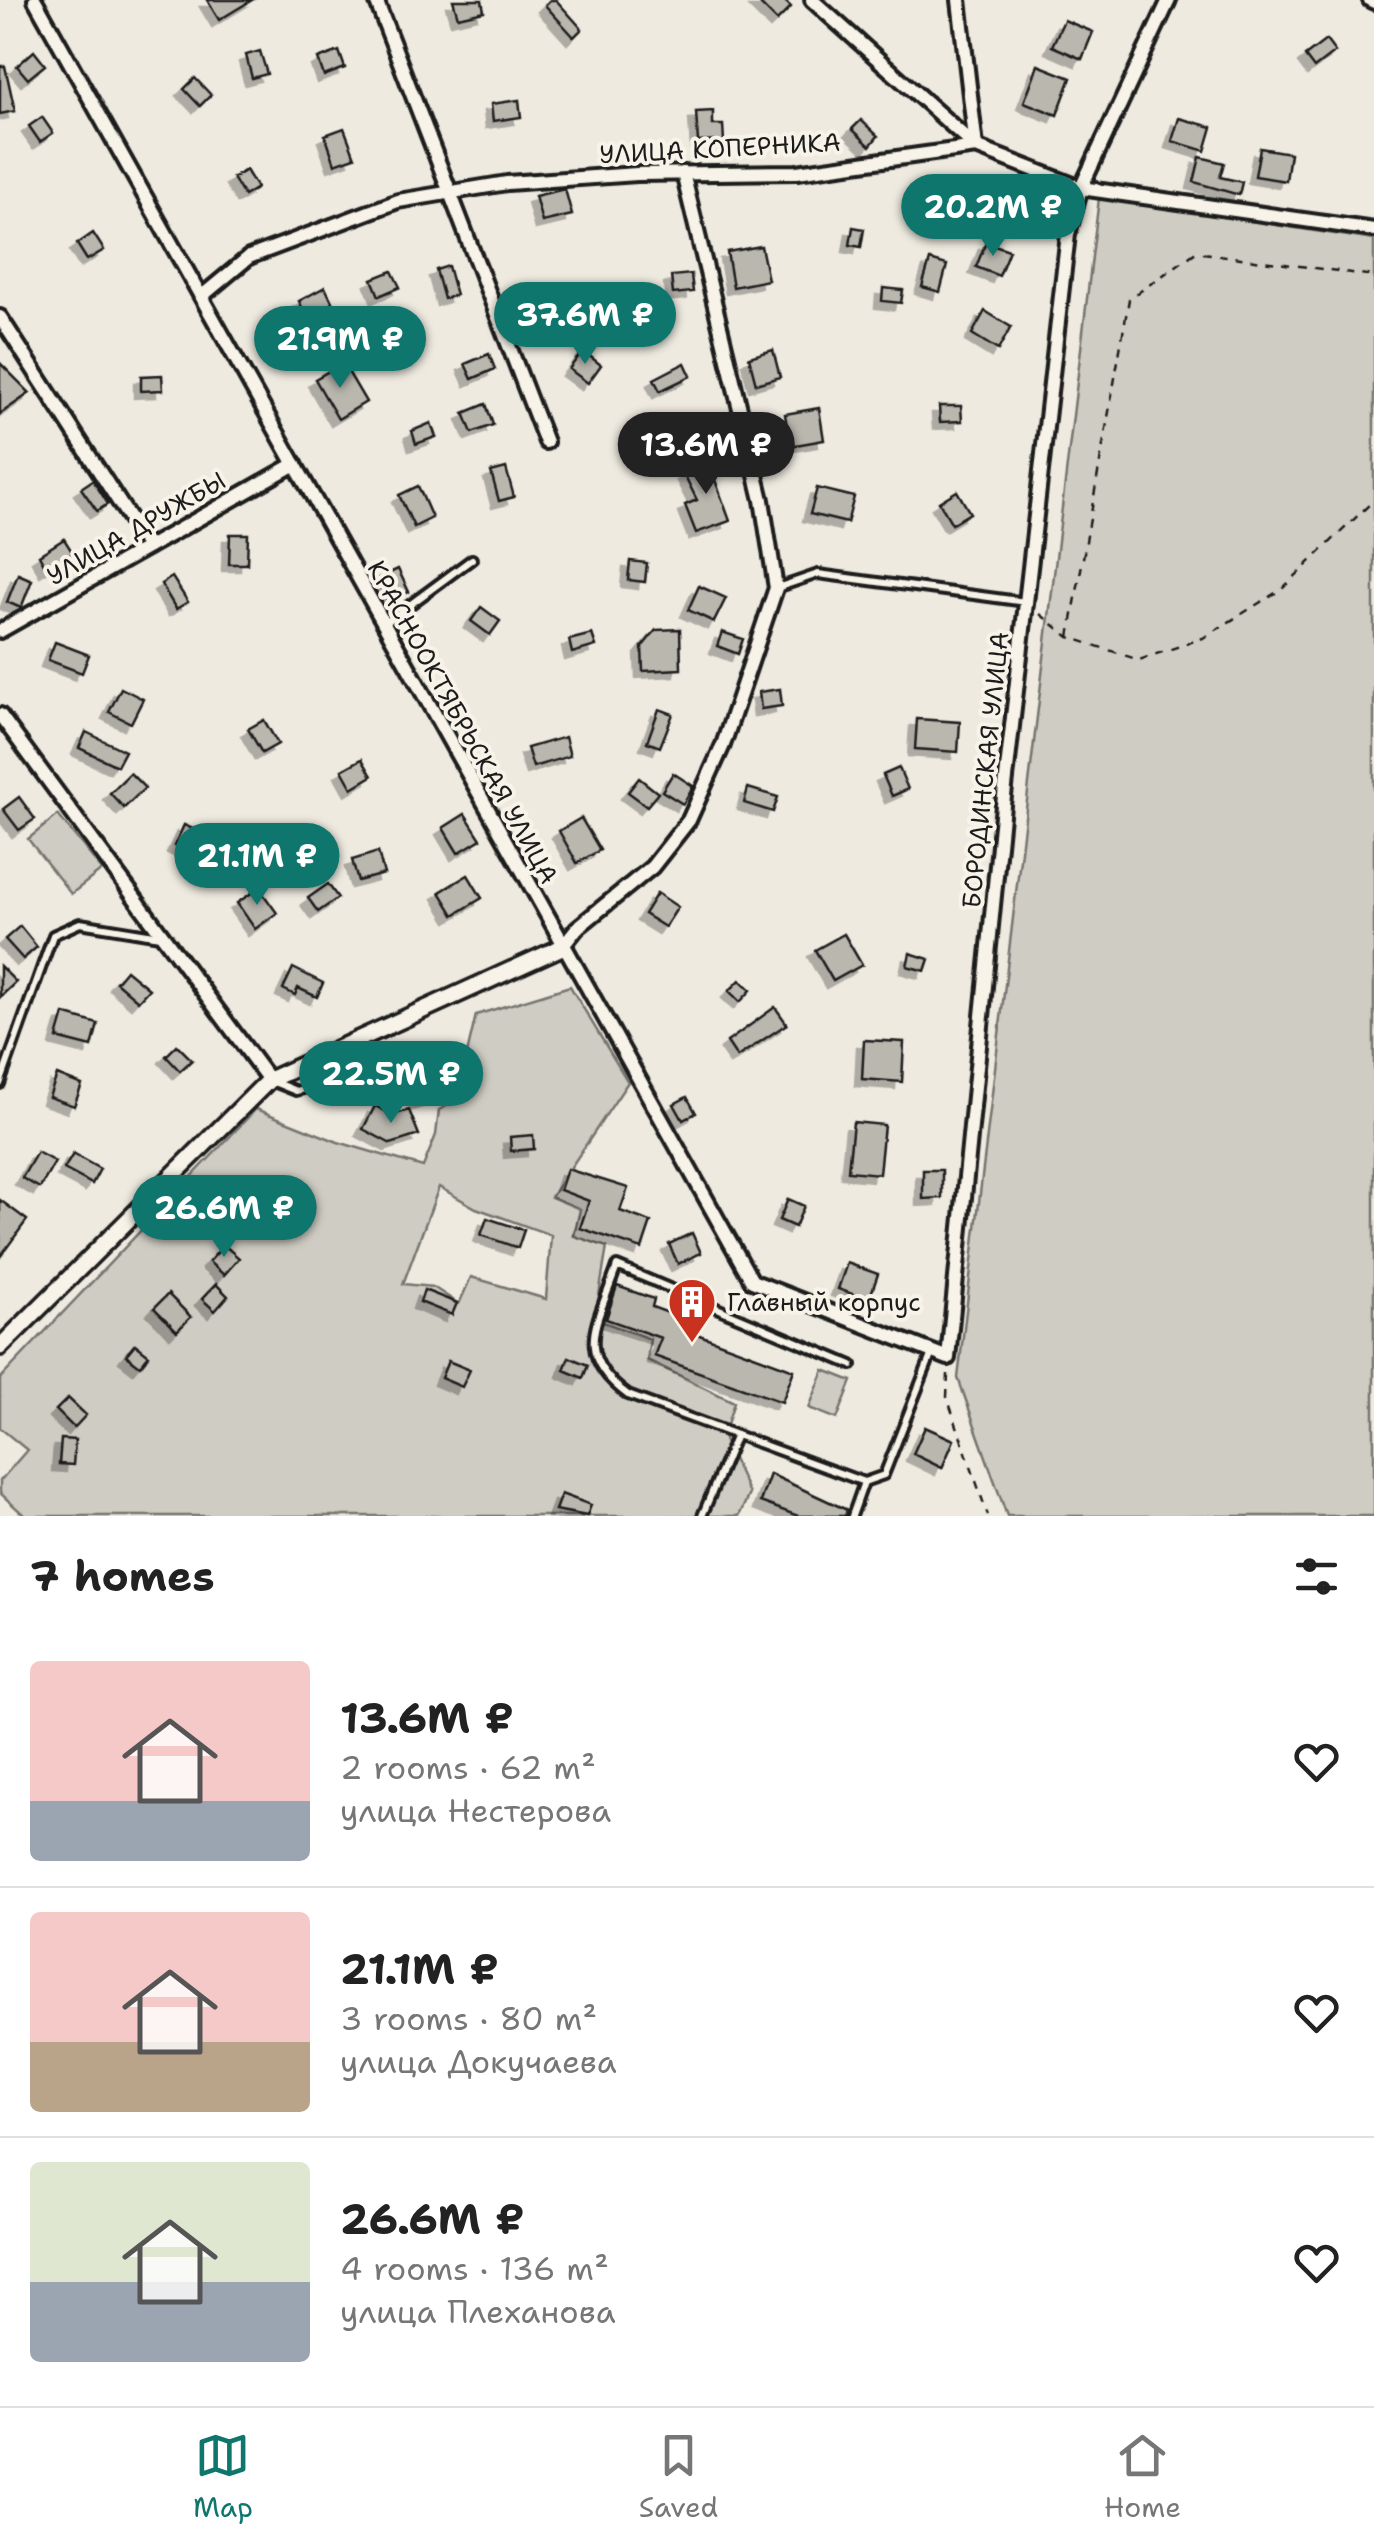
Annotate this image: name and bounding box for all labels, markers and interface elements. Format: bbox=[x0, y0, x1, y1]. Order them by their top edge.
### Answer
street label: УЛИЦА КОПЕРНИКА bbox=[598, 125, 842, 171]
pin: 20.2M ₽ bbox=[901, 174, 1085, 259]
text: 20.2M ₽ bbox=[923, 185, 1063, 228]
pin: 37.6M ₽ bbox=[493, 282, 677, 367]
text: 37.6M ₽ bbox=[516, 293, 654, 336]
pin: 21.9M ₽ bbox=[248, 306, 432, 391]
text: 21.9M ₽ bbox=[276, 317, 404, 360]
pin: 13.6M ₽ bbox=[614, 412, 798, 497]
text: 13.6M ₽ bbox=[640, 423, 772, 466]
street label: УЛИЦА ДРУЖБЫ bbox=[41, 463, 231, 593]
street label: КРАСНООКТЯБРЬСКАЯ УЛИЦА bbox=[360, 554, 566, 890]
street label: БОРОДИНСКАЯ УЛИЦА bbox=[954, 630, 1016, 910]
pin: 21.1M ₽ bbox=[165, 823, 349, 908]
text: 21.1M ₽ bbox=[196, 834, 318, 877]
pin: 22.5M ₽ bbox=[299, 1041, 483, 1126]
text: 22.5M ₽ bbox=[321, 1052, 461, 1095]
pin: 26.6M ₽ bbox=[132, 1175, 316, 1260]
text: 26.6M ₽ bbox=[154, 1186, 294, 1229]
building icon: Главный корпус bbox=[666, 1276, 718, 1344]
place label: Главный корпус bbox=[727, 1285, 921, 1319]
text: 7 homes bbox=[30, 1548, 215, 1604]
icon: filters bbox=[1289, 1549, 1344, 1604]
text: 13.6M ₽ bbox=[340, 1690, 514, 1746]
icon: home bbox=[110, 1701, 230, 1821]
icon: heart bbox=[1289, 1734, 1344, 1789]
text: 2 rooms · 62 m² bbox=[340, 1746, 596, 1789]
text: улица Нестерова bbox=[340, 1789, 611, 1832]
text: 21.1M ₽ bbox=[340, 1941, 499, 1997]
icon: home bbox=[110, 1952, 230, 2072]
icon: heart bbox=[1289, 1985, 1344, 2040]
text: 3 rooms · 80 m² bbox=[340, 1997, 597, 2040]
text: улица Докучаева bbox=[340, 2040, 617, 2083]
text: 26.6M ₽ bbox=[340, 2191, 525, 2247]
icon: home bbox=[110, 2202, 230, 2322]
icon: heart bbox=[1289, 2235, 1344, 2290]
text: 4 rooms · 136 m² bbox=[340, 2247, 609, 2290]
text: улица Плеханова bbox=[340, 2290, 616, 2333]
tab: Map bbox=[193, 2428, 253, 2526]
tab: Saved bbox=[639, 2428, 718, 2526]
tab: Home bbox=[1104, 2428, 1181, 2526]

